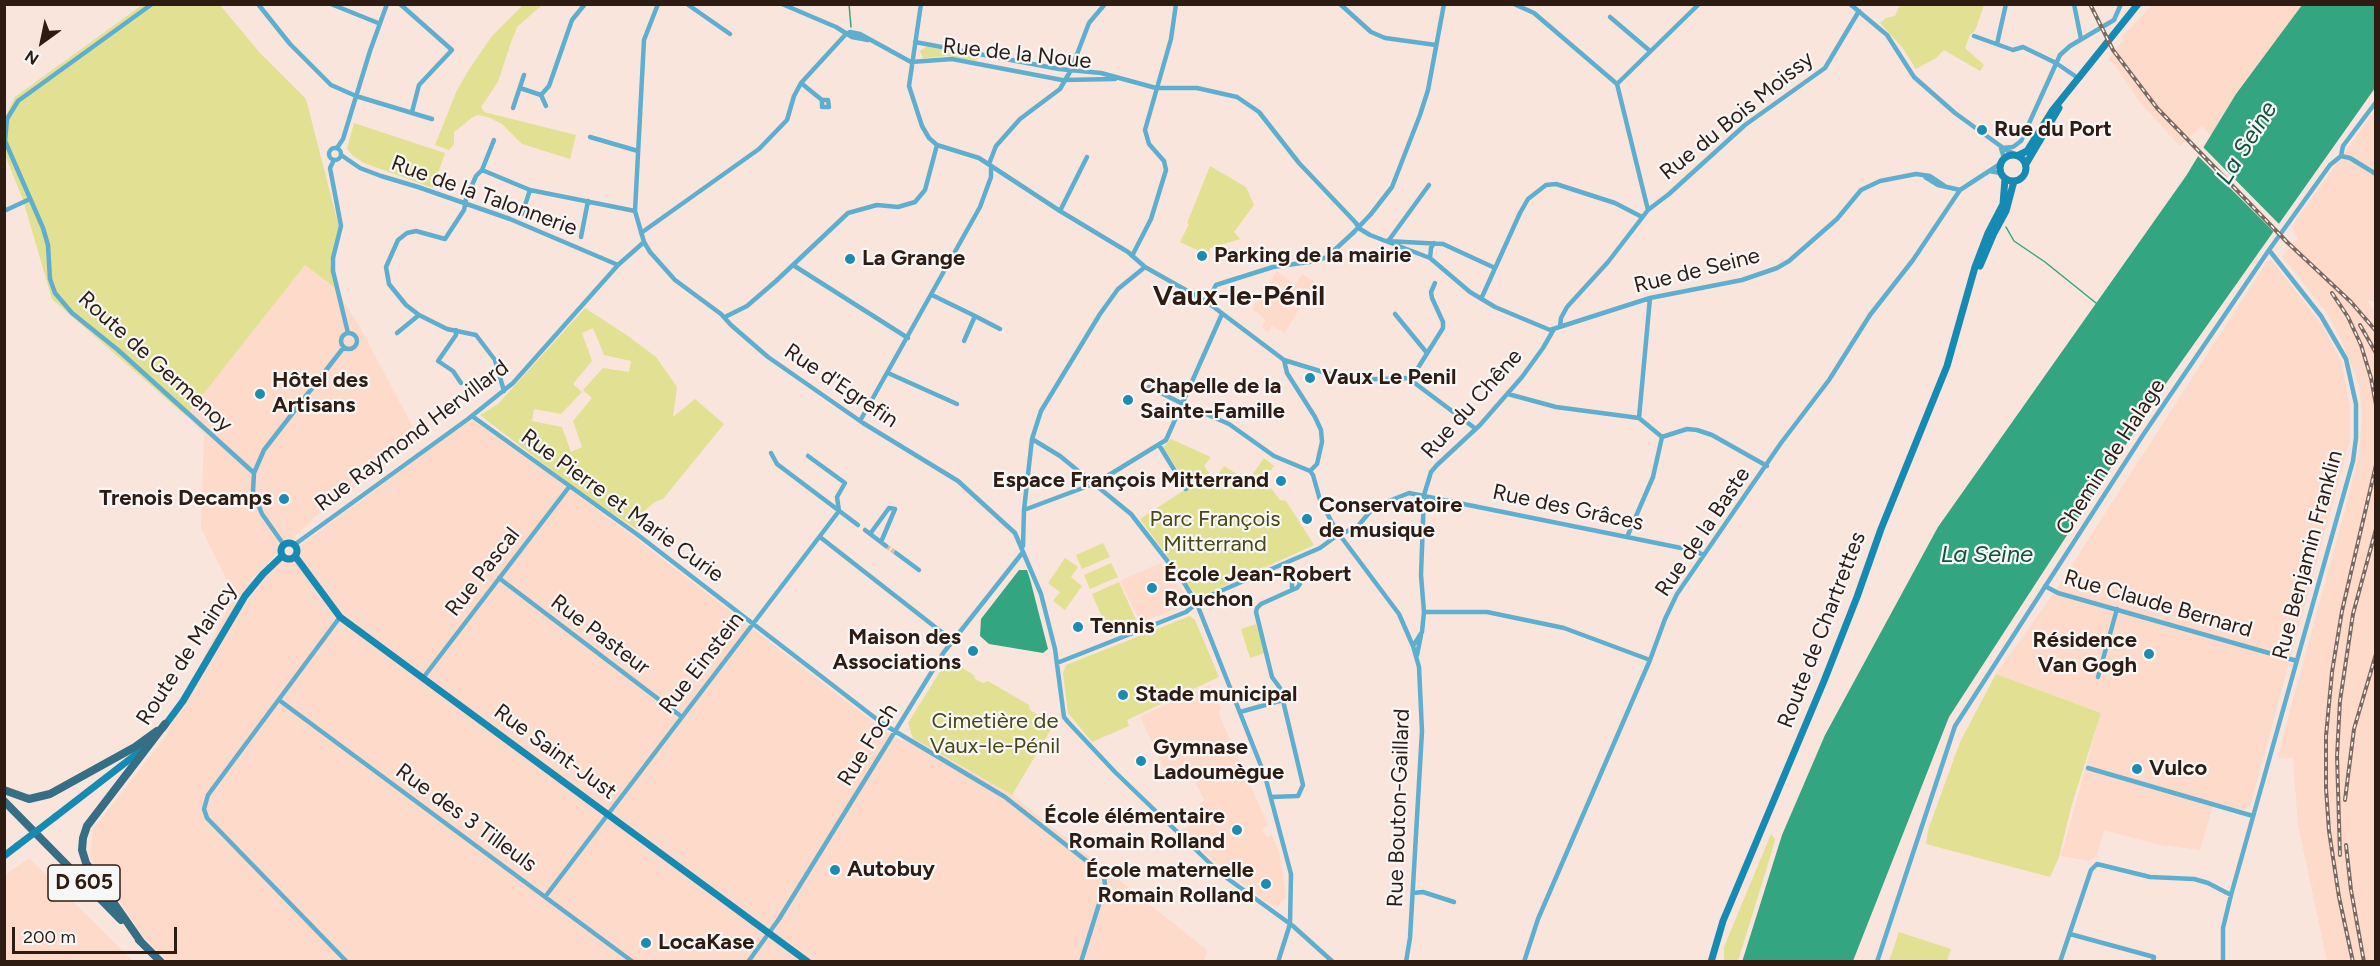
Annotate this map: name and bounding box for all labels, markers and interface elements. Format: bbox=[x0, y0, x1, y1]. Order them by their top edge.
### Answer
north arrow bbox=[12, 12, 72, 72]
street label: Rue de la Noue bbox=[941, 33, 1093, 75]
text: N bbox=[22, 46, 42, 69]
street label: Rue du Bois Moissy bbox=[1655, 46, 1819, 186]
water label: La Seine bbox=[2210, 96, 2284, 190]
place label: Rue du Port bbox=[1994, 117, 2112, 143]
marker: Rue du Port bbox=[1975, 123, 1989, 137]
street label: Rue de la Talonnerie bbox=[387, 150, 581, 242]
place label: Parking de la mairie bbox=[1214, 243, 1412, 269]
street label: Rue de Seine bbox=[1631, 243, 1763, 299]
place label: La Grange bbox=[862, 246, 965, 272]
marker: Parking de la mairie bbox=[1195, 249, 1209, 263]
marker: La Grange bbox=[843, 252, 857, 266]
district label: Vaux-le-Pénil bbox=[1153, 280, 1325, 314]
street label: Route de Germenoy bbox=[73, 286, 237, 438]
street label: Rue d'Egrefin bbox=[779, 338, 903, 434]
street label: Rue du Chêne bbox=[1416, 344, 1528, 464]
street label: Rue Raymond Hervillard bbox=[310, 355, 514, 517]
place label: Vaux Le Penil bbox=[1322, 365, 1456, 391]
place label: Hôtel des Artisans bbox=[272, 368, 368, 420]
marker: Vaux Le Penil bbox=[1303, 371, 1317, 385]
place label: Chapelle de la Sainte-Famille bbox=[1140, 374, 1285, 426]
street label: Chemin de Halage bbox=[2051, 374, 2171, 540]
marker: Hôtel des Artisans bbox=[253, 387, 267, 401]
marker: Chapelle de la Sainte-Famille bbox=[1121, 393, 1135, 407]
street label: Rue Pierre et Marie Curie bbox=[516, 424, 728, 588]
street label: Rue Benjamin Franklin bbox=[2267, 448, 2349, 662]
street label: Rue de la Baste bbox=[1650, 462, 1756, 602]
place label: Espace François Mitterrand bbox=[993, 468, 1269, 494]
marker: Espace François Mitterrand bbox=[1274, 474, 1288, 488]
street label: Rue des Grâces bbox=[1490, 479, 1646, 537]
place label: Trenois Decamps bbox=[99, 486, 272, 512]
marker: Trenois Decamps bbox=[277, 492, 291, 506]
place label: Conservatoire de musique bbox=[1319, 493, 1462, 544]
park label: Parc François Mitterrand bbox=[1149, 507, 1281, 558]
marker: Conservatoire de musique bbox=[1300, 512, 1314, 526]
street label: Rue Pascal bbox=[440, 522, 526, 622]
street label: Route de Chartrettes bbox=[1772, 528, 1872, 732]
water label: La Seine bbox=[1941, 541, 2033, 569]
place label: École Jean-Robert Rouchon bbox=[1164, 562, 1352, 614]
street label: Rue Claude Bernard bbox=[2061, 564, 2255, 644]
street label: Route de Maincy bbox=[131, 578, 243, 730]
marker: École Jean-Robert Rouchon bbox=[1145, 581, 1159, 595]
street label: Rue Pasteur bbox=[545, 589, 655, 681]
street label: Rue Einstein bbox=[654, 607, 750, 719]
place label: Tennis bbox=[1090, 614, 1155, 640]
marker: Tennis bbox=[1071, 620, 1085, 634]
place label: Maison des Associations bbox=[832, 625, 961, 676]
place label: Résidence Van Gogh bbox=[2033, 628, 2137, 680]
marker: Maison des Associations bbox=[966, 644, 980, 658]
marker: Résidence Van Gogh bbox=[2142, 647, 2156, 661]
place label: Stade municipal bbox=[1135, 682, 1297, 708]
marker: Stade municipal bbox=[1116, 688, 1130, 702]
street label: Rue Saint-Just bbox=[488, 699, 622, 805]
street label: Rue Foch bbox=[832, 699, 904, 791]
street label: Rue Bouton-Gaillard bbox=[1382, 708, 1416, 908]
park label: Cimetière de Vaux-le-Pénil bbox=[930, 709, 1060, 760]
place label: Gymnase Ladoumègue bbox=[1153, 735, 1284, 786]
marker: Gymnase Ladoumègue bbox=[1134, 754, 1148, 768]
place label: Vulco bbox=[2149, 756, 2207, 782]
street label: Rue des 3 Tilleuls bbox=[390, 758, 542, 878]
marker: Vulco bbox=[2130, 762, 2144, 776]
place label: École élémentaire Romain Rolland bbox=[1044, 804, 1225, 855]
marker: École élémentaire Romain Rolland bbox=[1230, 823, 1244, 837]
place label: Autobuy bbox=[847, 857, 935, 883]
place label: École maternelle Romain Rolland bbox=[1086, 858, 1254, 909]
marker: Autobuy bbox=[828, 863, 842, 877]
road number: D 605 bbox=[48, 865, 120, 901]
marker: École maternelle Romain Rolland bbox=[1259, 877, 1273, 891]
scale bar bbox=[15, 915, 180, 953]
text: 200 m bbox=[23, 926, 76, 948]
place label: LocaKase bbox=[658, 930, 754, 956]
marker: LocaKase bbox=[639, 936, 653, 950]

